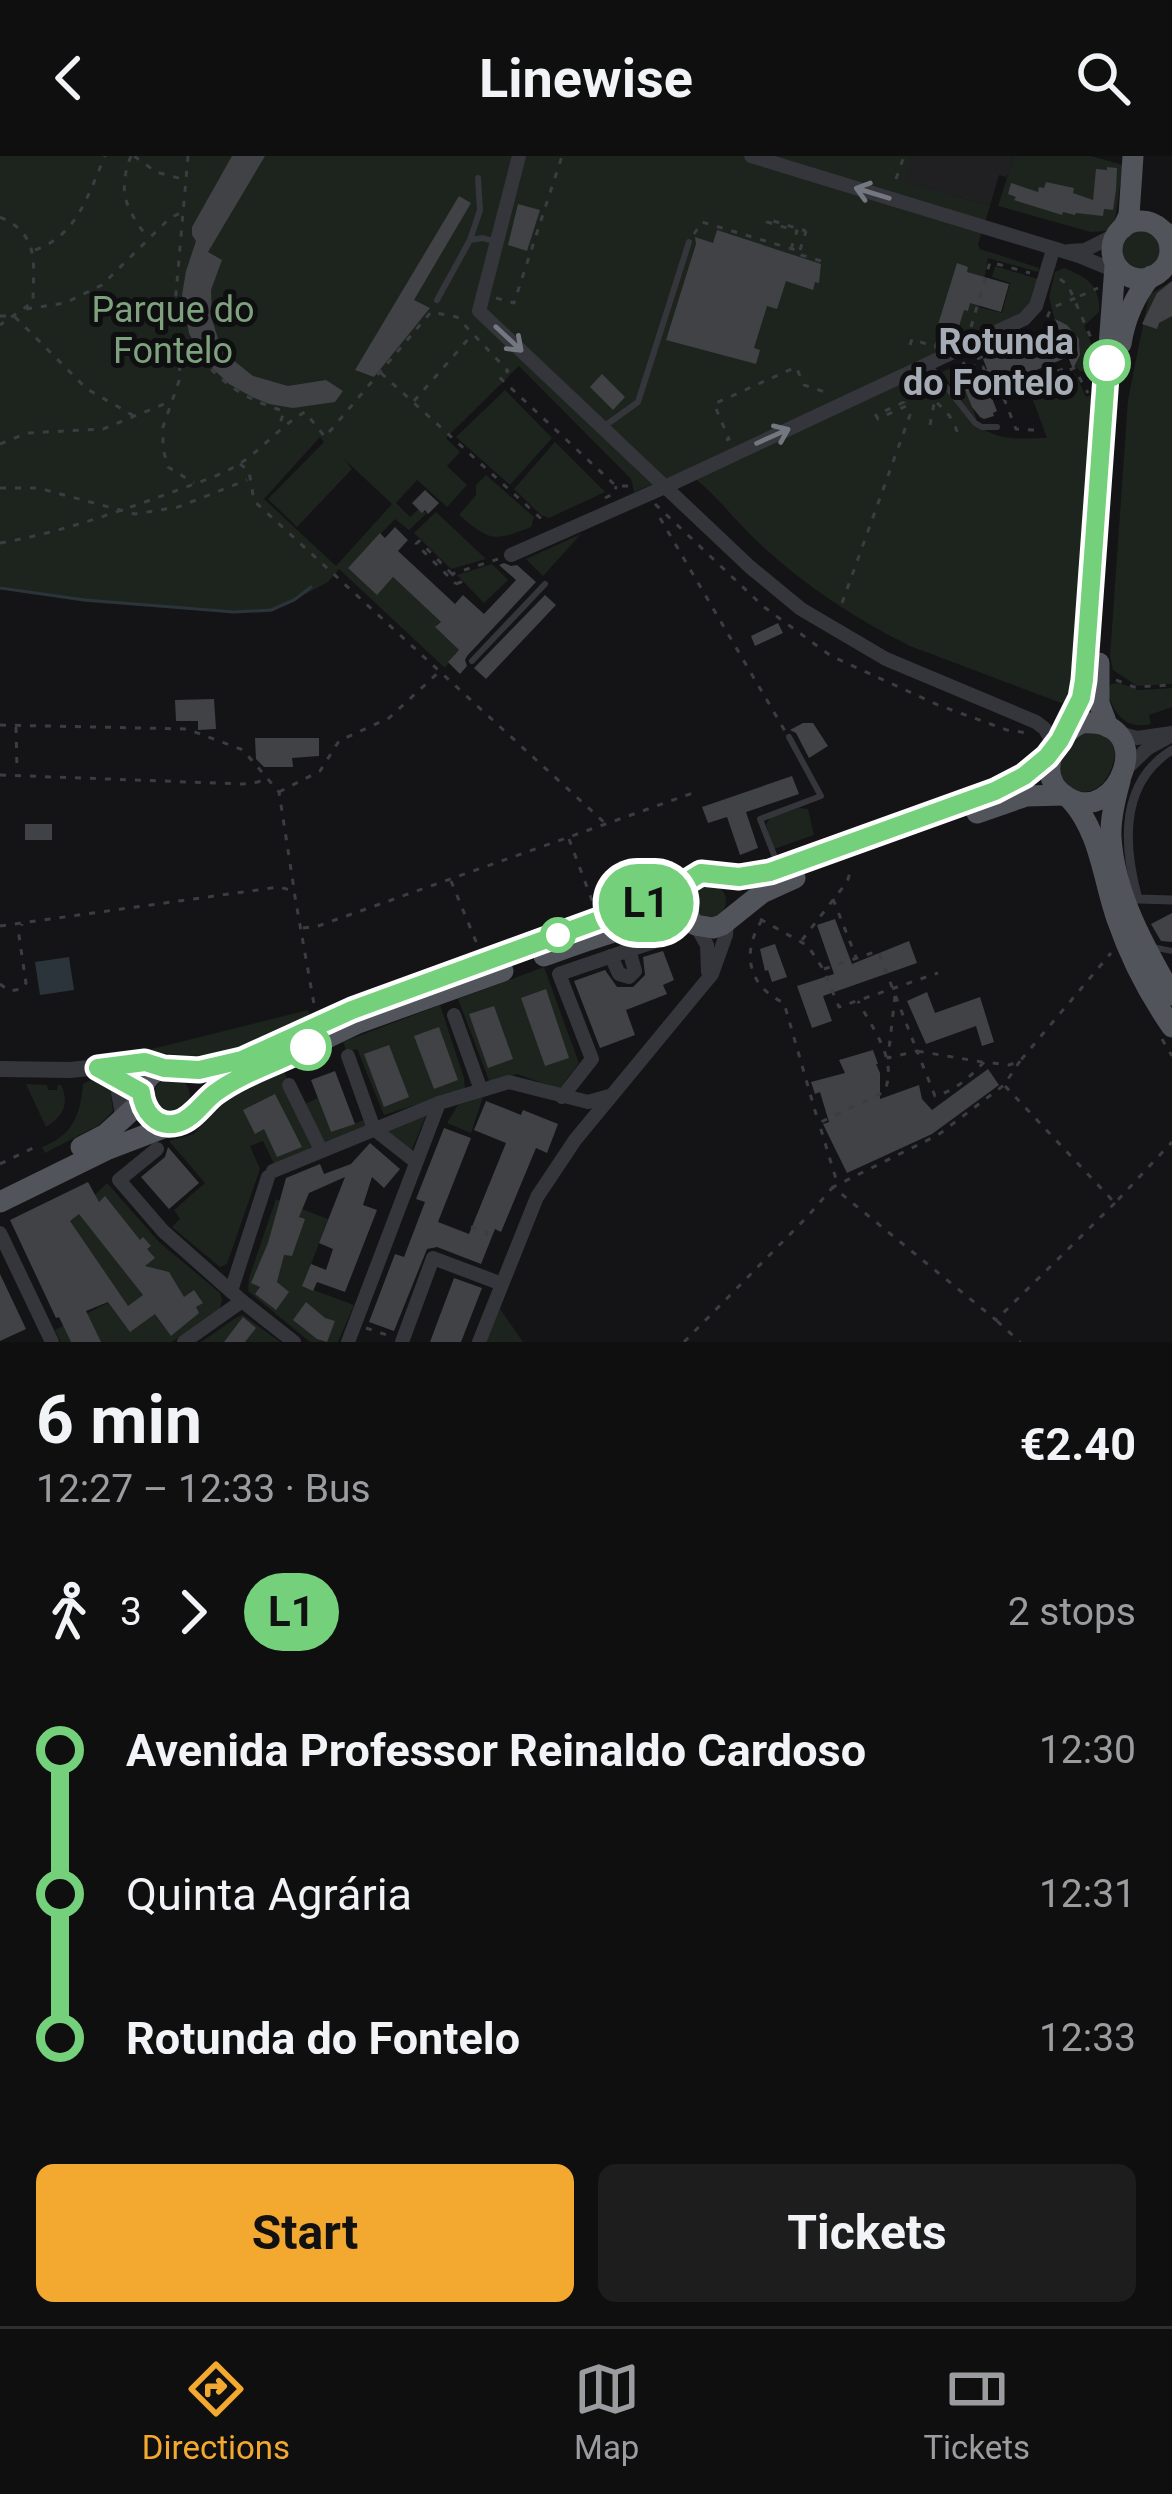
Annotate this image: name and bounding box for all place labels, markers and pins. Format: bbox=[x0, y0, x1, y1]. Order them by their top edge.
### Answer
place label: Rotunda do Fontelo bbox=[903, 321, 1074, 404]
marker: Rotunda do Fontelo bbox=[1085, 341, 1129, 385]
unlabelled marker bbox=[542, 919, 574, 951]
unlabelled marker bbox=[286, 1025, 330, 1069]

